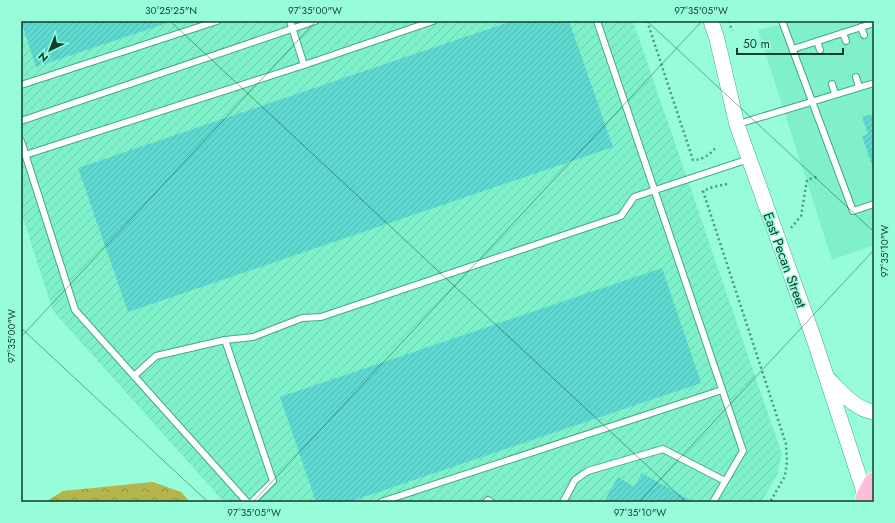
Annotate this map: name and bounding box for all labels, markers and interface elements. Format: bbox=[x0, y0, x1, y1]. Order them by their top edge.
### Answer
text: 30°25'25"N bbox=[145, 3, 197, 18]
text: 97°35'00"W bbox=[288, 3, 342, 18]
text: 97°35'05"W bbox=[674, 3, 728, 18]
north arrow bbox=[30, 30, 70, 70]
scale bar bbox=[737, 30, 843, 56]
text: 50 m bbox=[743, 35, 770, 53]
text: N bbox=[35, 48, 52, 66]
street label: East Pecan Street bbox=[758, 209, 812, 311]
text: 97°35'10"W bbox=[877, 225, 892, 277]
text: 97°35'00"W bbox=[4, 309, 19, 363]
text: 97°35'05"W bbox=[227, 505, 281, 520]
text: 97°35'10"W bbox=[614, 505, 666, 520]

